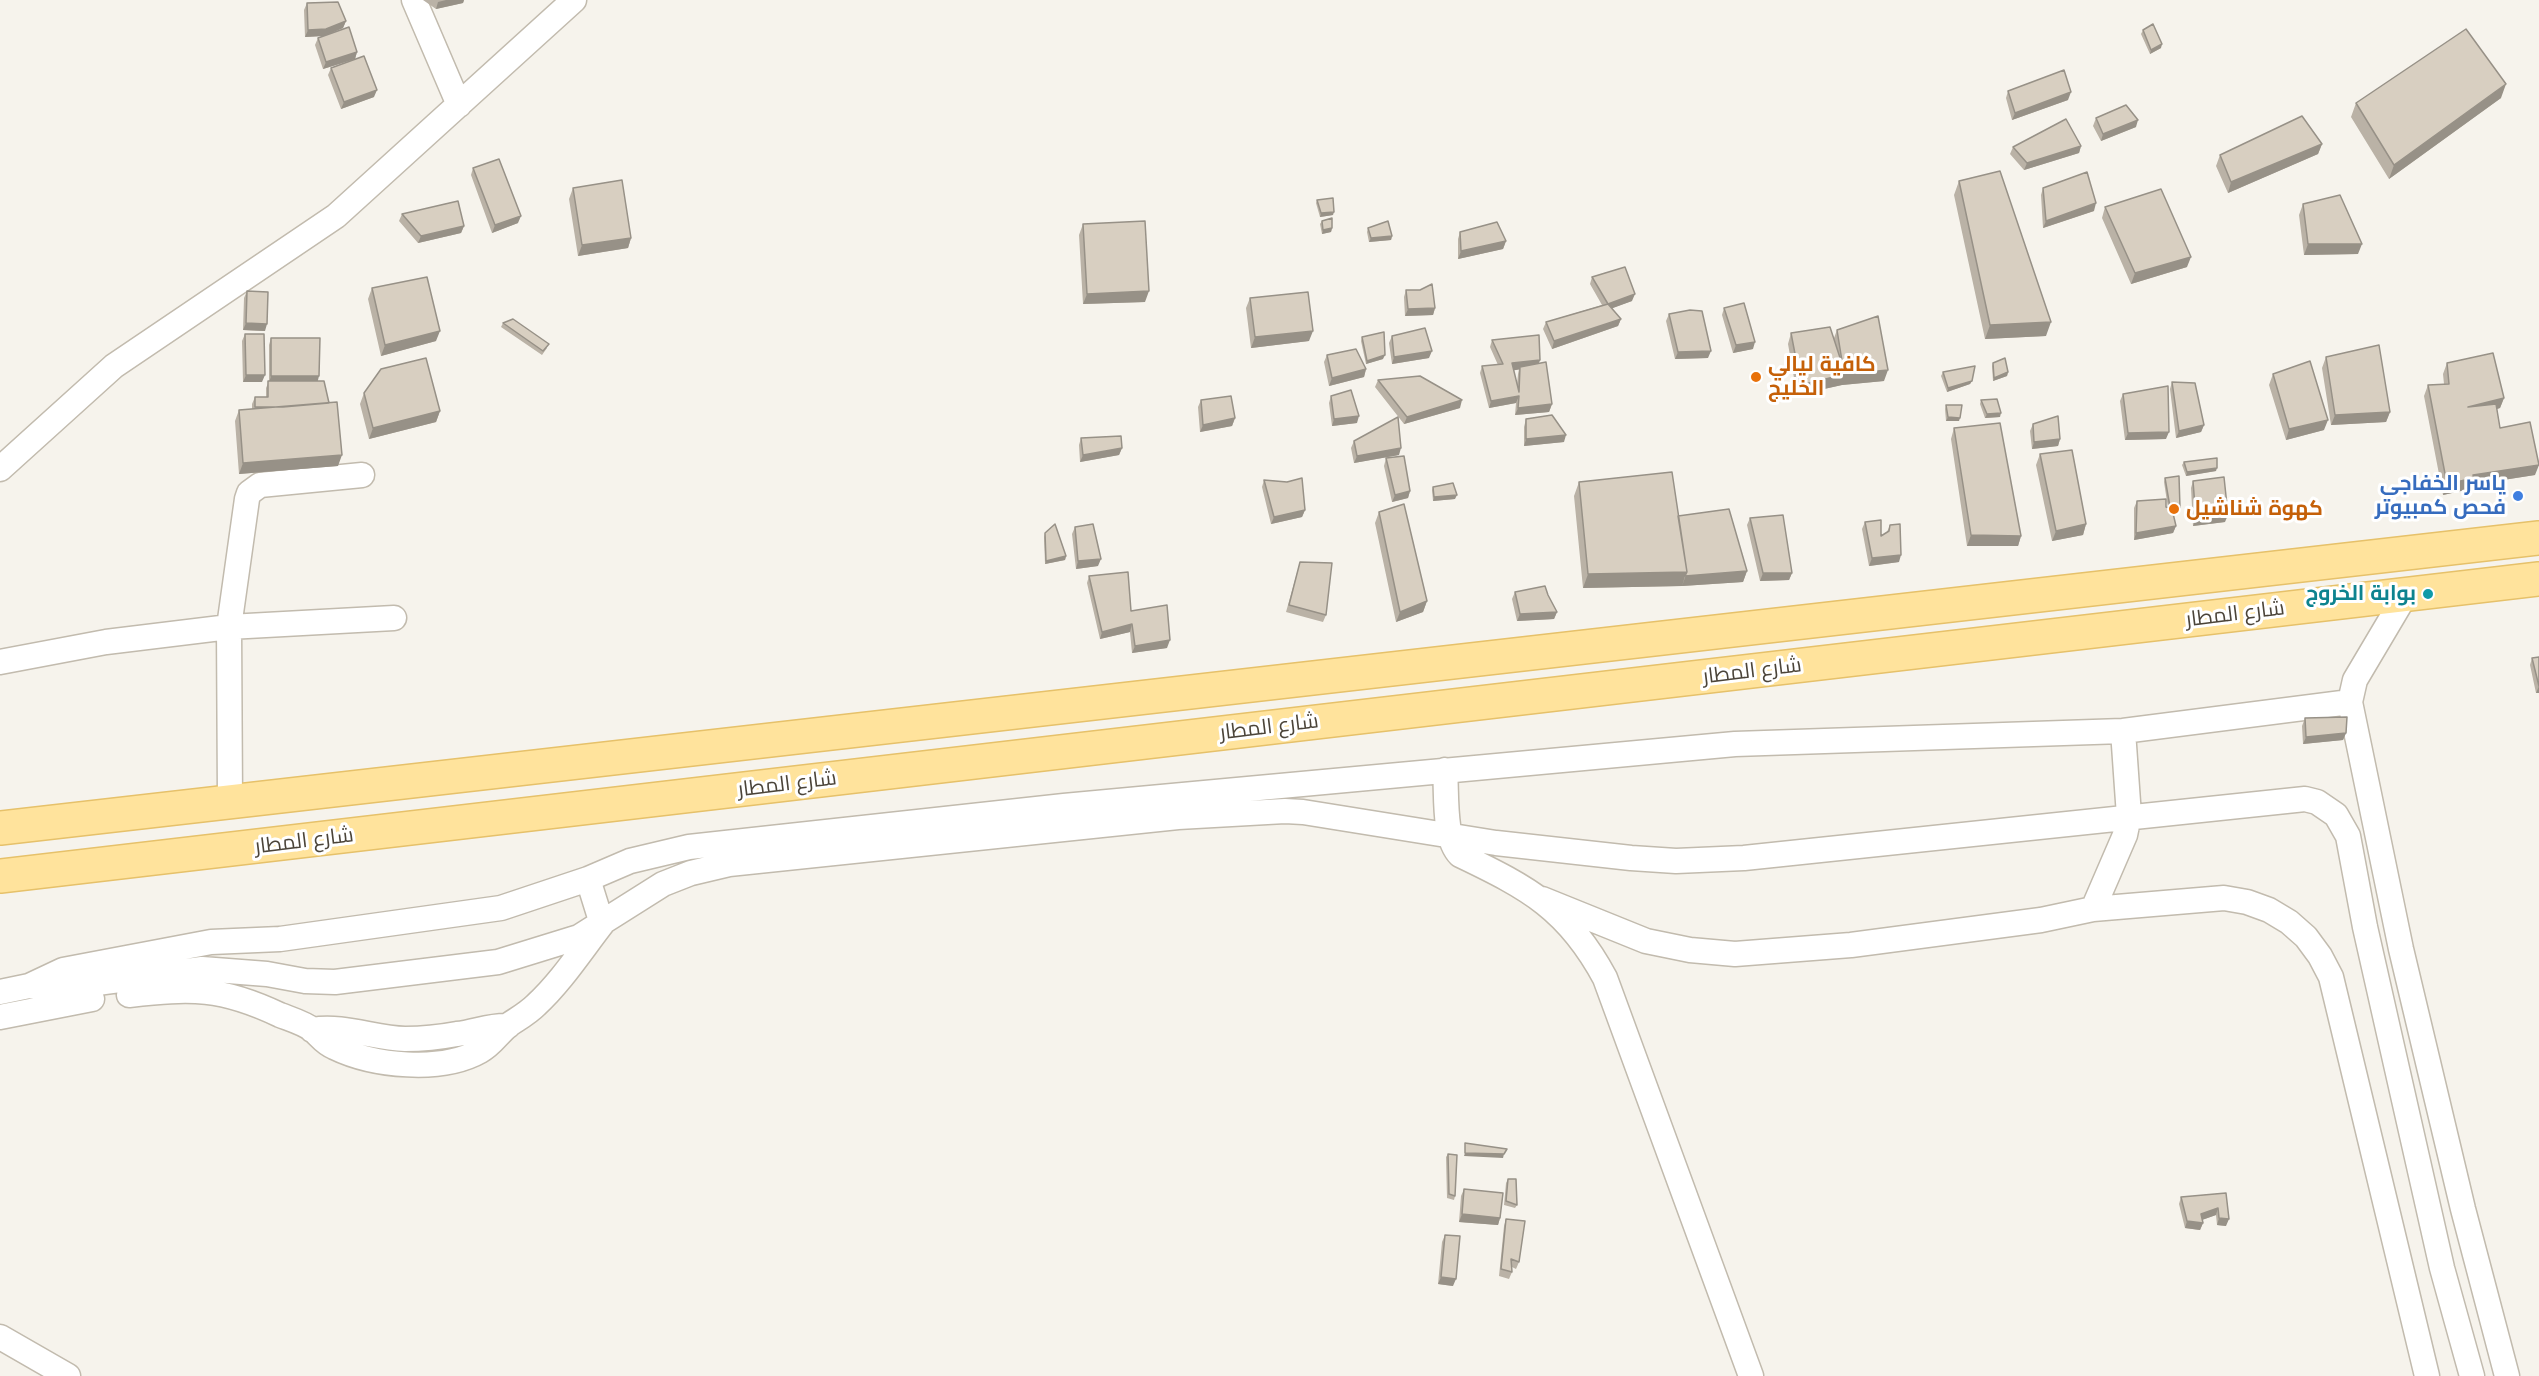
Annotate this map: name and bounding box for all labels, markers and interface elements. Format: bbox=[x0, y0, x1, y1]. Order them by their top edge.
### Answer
place label: كافية ليالي الخليج bbox=[1768, 352, 1876, 402]
marker: كافية ليالي الخليج bbox=[1749, 370, 1763, 384]
place label: ياسر الخفاجي فحص كمبيوتر bbox=[2375, 471, 2506, 521]
marker: ياسر الخفاجي فحص كمبيوتر bbox=[2511, 489, 2525, 503]
place label: كهوة شناشيل bbox=[2186, 496, 2323, 522]
marker: كهوة شناشيل bbox=[2167, 502, 2181, 516]
place label: بوابة الخروج bbox=[2305, 581, 2416, 607]
marker: بوابة الخروج bbox=[2421, 587, 2435, 601]
street label: شارع المطار bbox=[2184, 595, 2286, 633]
street label: شارع المطار bbox=[1701, 652, 1803, 690]
street label: شارع المطار bbox=[1218, 708, 1320, 746]
street label: شارع المطار bbox=[736, 765, 838, 803]
street label: شارع المطار bbox=[253, 822, 355, 860]

